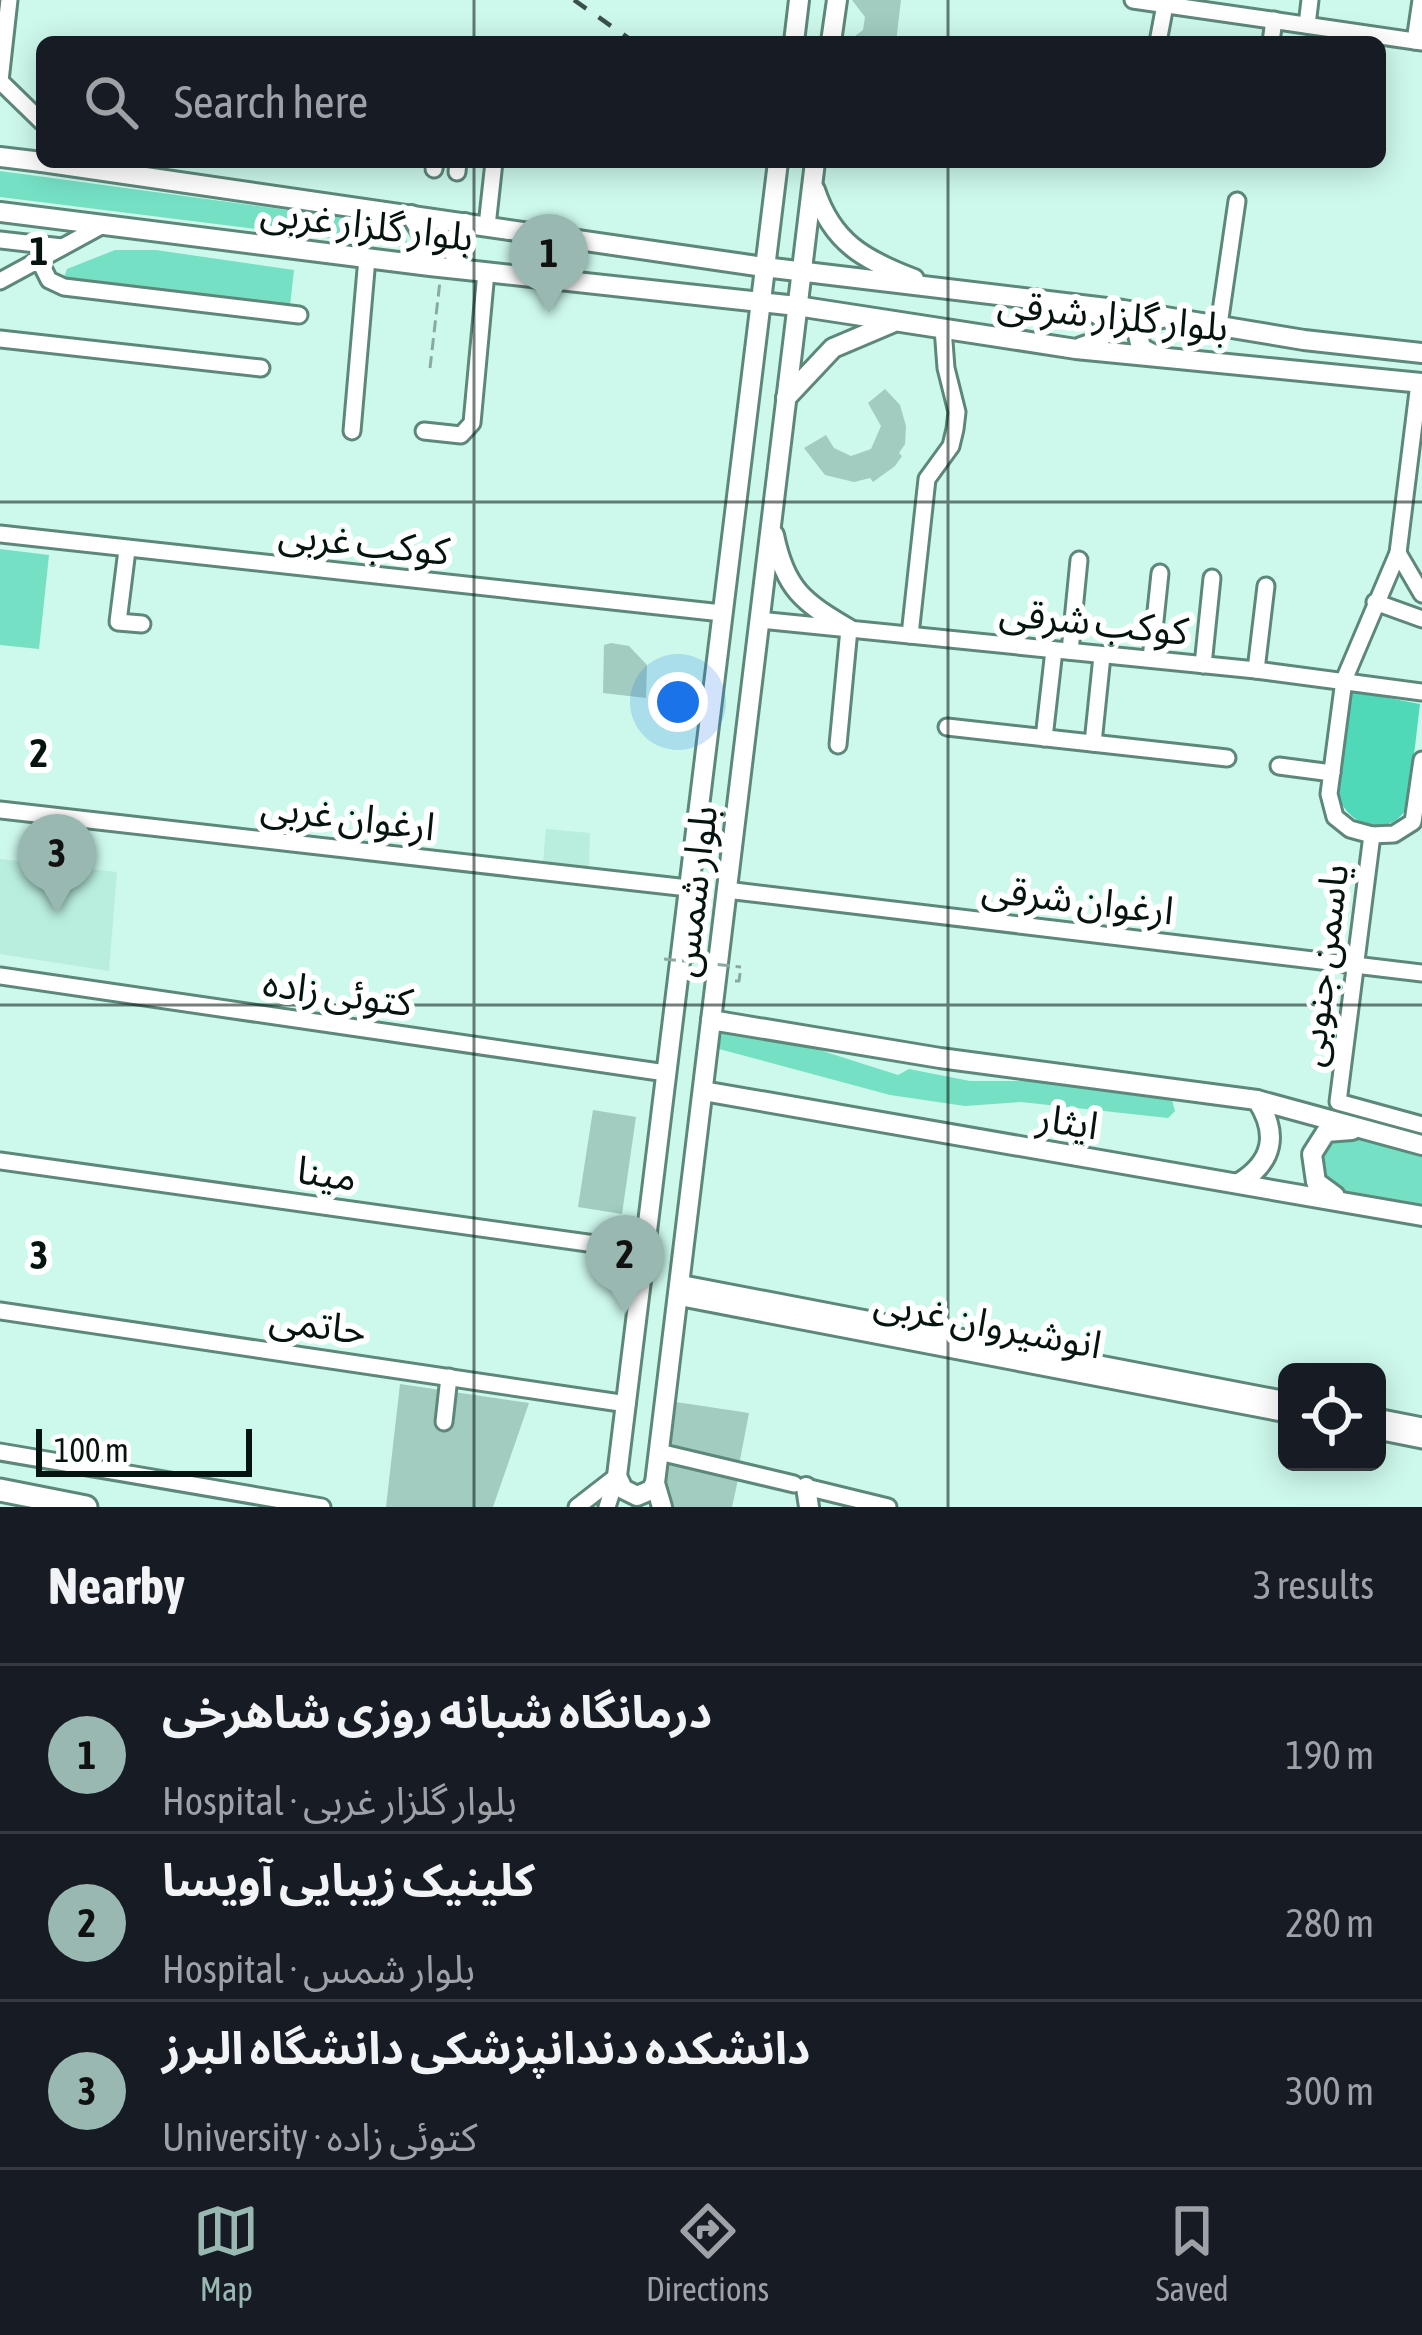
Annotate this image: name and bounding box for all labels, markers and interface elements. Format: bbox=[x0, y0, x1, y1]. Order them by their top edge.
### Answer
search box bbox=[36, 36, 1386, 168]
icon: search bbox=[78, 69, 144, 135]
text: Search here bbox=[174, 76, 368, 128]
street label: بلوار گلزار غربی bbox=[258, 189, 476, 260]
pin: 1 bbox=[510, 214, 588, 313]
text: 1 bbox=[30, 229, 48, 273]
street label: بلوار گلزار شرقی bbox=[995, 281, 1231, 350]
street label: کوکب غربی bbox=[276, 511, 453, 574]
street label: کوکب شرقی bbox=[997, 589, 1191, 654]
your location bbox=[648, 672, 708, 732]
text: 2 bbox=[30, 731, 48, 775]
street label: ارغوان غربی bbox=[258, 783, 438, 849]
street label: بلوار شمس bbox=[661, 803, 726, 979]
pin: 3 bbox=[18, 814, 96, 913]
street label: یاسمن جنوبی bbox=[1288, 861, 1357, 1069]
street label: ارغوان شرقی bbox=[979, 865, 1176, 934]
street label: کتوئی زاده bbox=[260, 960, 417, 1025]
street label: ایثار bbox=[1033, 1094, 1102, 1149]
street label: مینا bbox=[294, 1147, 360, 1199]
pin: 2 bbox=[586, 1215, 664, 1314]
text: 3 bbox=[30, 1233, 48, 1277]
street label: انوشیروان غربی bbox=[870, 1279, 1105, 1368]
street label: حاتمی bbox=[267, 1295, 369, 1354]
map controls bbox=[1278, 1363, 1386, 1471]
button: locate bbox=[1278, 1363, 1386, 1471]
scale bar bbox=[36, 1423, 252, 1476]
text: 100 m bbox=[54, 1431, 129, 1469]
text: Nearby bbox=[48, 1556, 185, 1615]
text: 3 results bbox=[1253, 1563, 1374, 1607]
text: درمانگاه شبانه روزی شاهرخی bbox=[162, 1686, 712, 1738]
text: 1 bbox=[78, 1733, 96, 1777]
text: 190 m bbox=[1286, 1733, 1374, 1777]
text: Hospital · بلوار گلزار غربی bbox=[162, 1779, 517, 1823]
text: کلینیک زیبایی آویسا bbox=[162, 1854, 535, 1906]
text: 2 bbox=[78, 1901, 96, 1945]
text: 280 m bbox=[1286, 1901, 1374, 1945]
text: Hospital · بلوار شمس bbox=[162, 1947, 475, 1991]
text: دانشکده دندانپزشکی دانشگاه البرز bbox=[162, 2022, 810, 2074]
text: 3 bbox=[78, 2069, 96, 2113]
text: 300 m bbox=[1286, 2069, 1374, 2113]
text: University · کتوئی زاده bbox=[162, 2115, 477, 2159]
tab: Map bbox=[193, 2198, 259, 2308]
tab: Directions bbox=[646, 2198, 769, 2308]
tab: Saved bbox=[1156, 2198, 1229, 2308]

